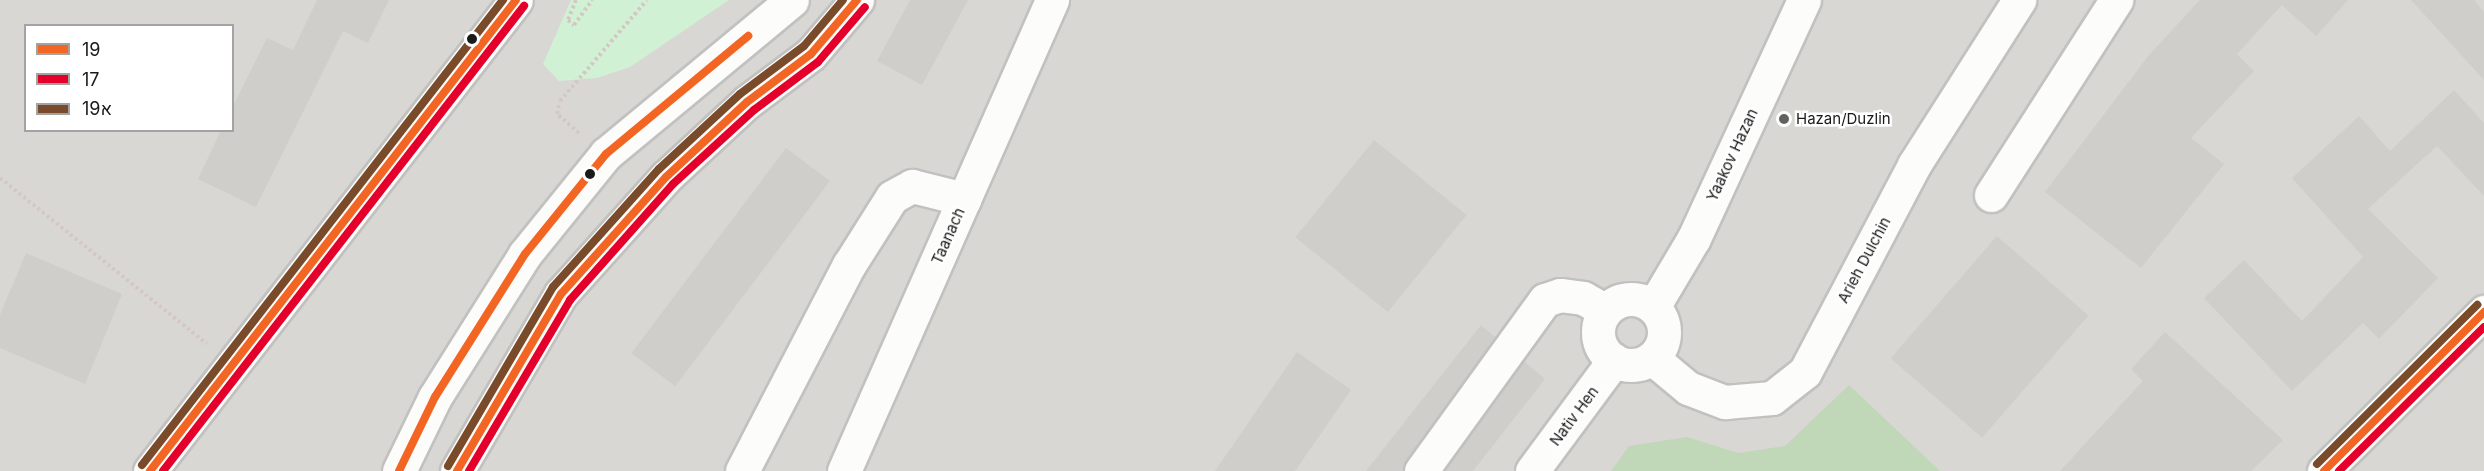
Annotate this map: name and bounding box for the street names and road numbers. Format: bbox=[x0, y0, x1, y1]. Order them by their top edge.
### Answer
street label: Yaakov Hazan bbox=[1703, 106, 1761, 204]
street label: Taanach bbox=[928, 205, 968, 267]
street label: Arieh Dulchin bbox=[1834, 214, 1894, 306]
street label: Nativ Hen bbox=[1546, 383, 1602, 449]

